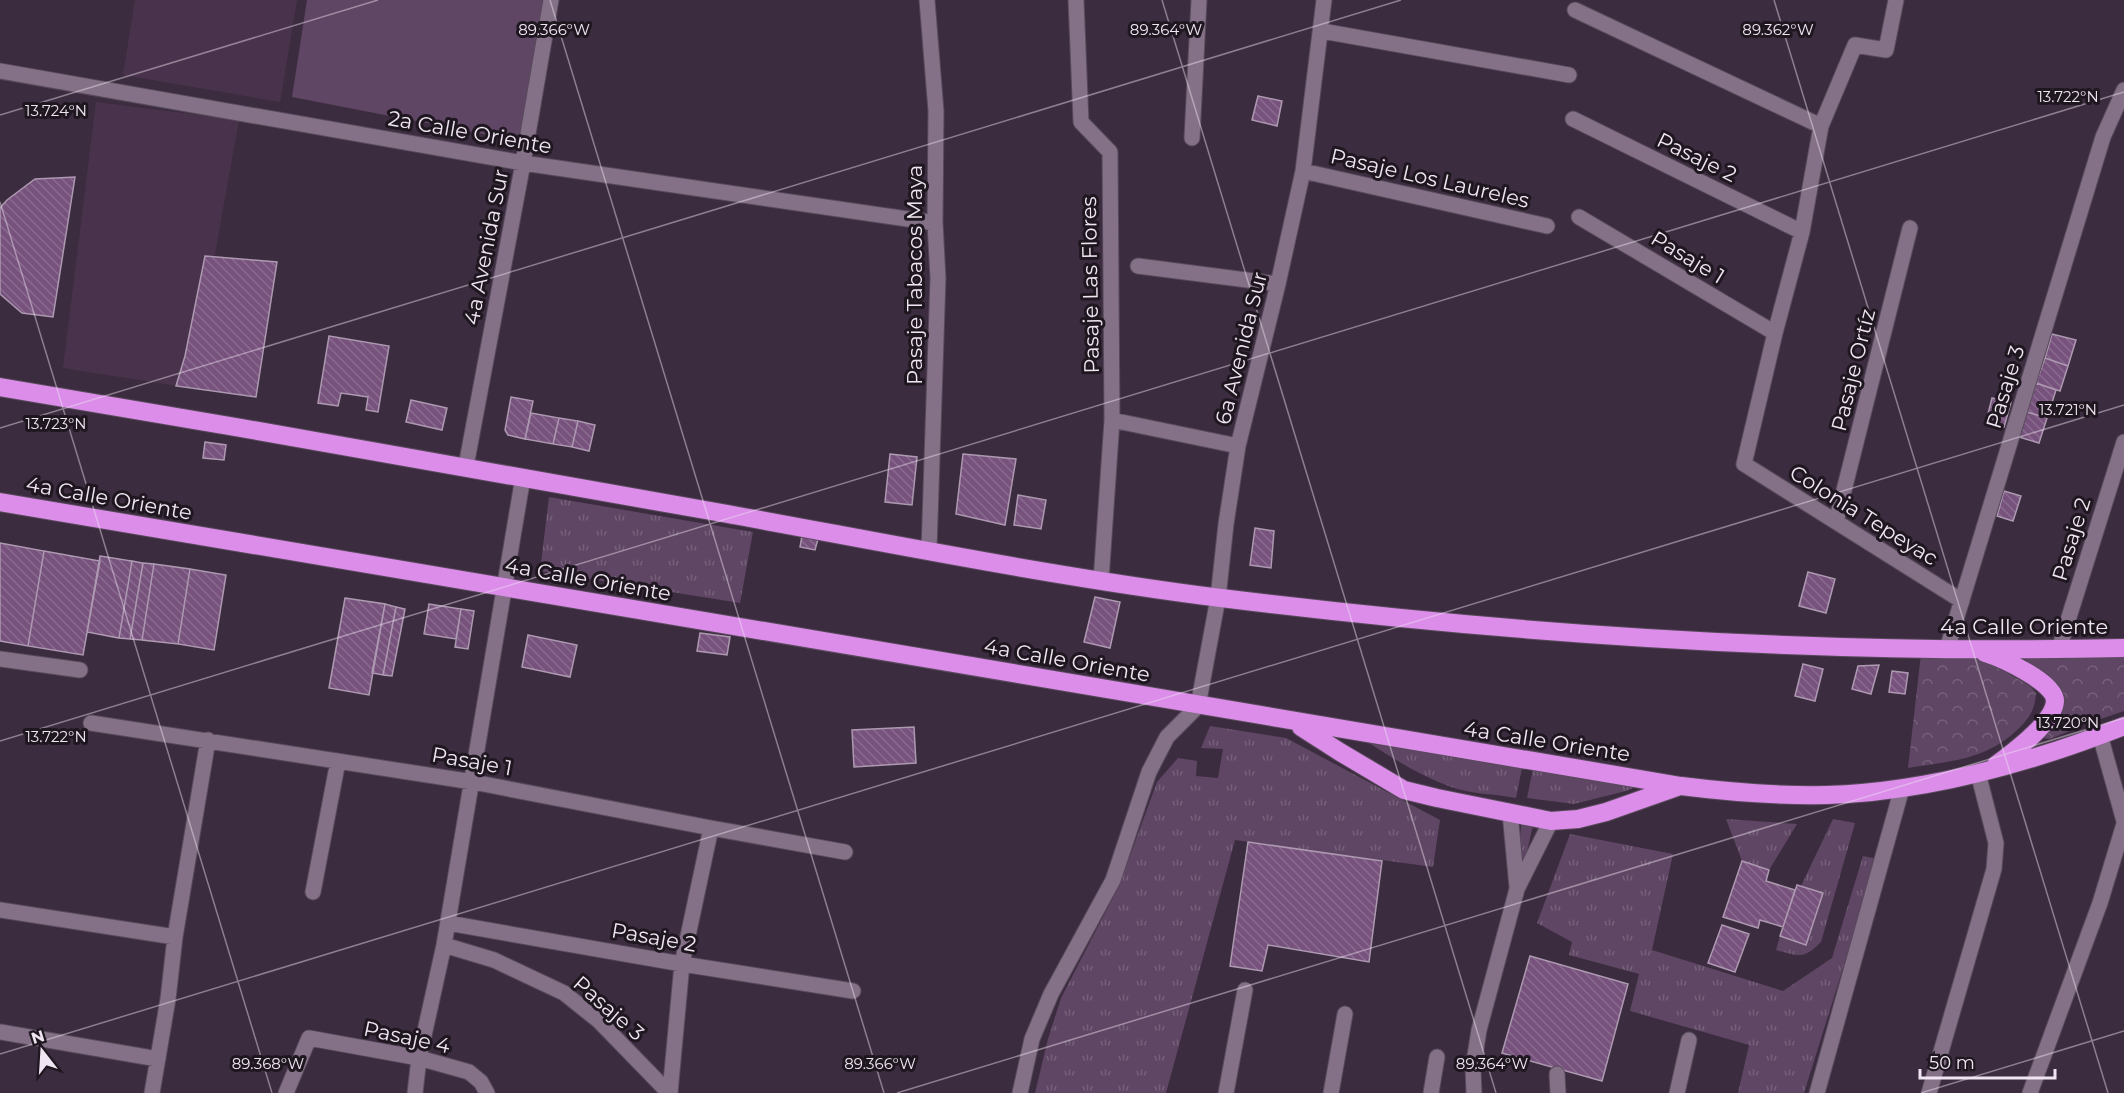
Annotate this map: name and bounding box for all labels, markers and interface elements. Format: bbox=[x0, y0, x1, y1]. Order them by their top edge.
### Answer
text: 89.366°W bbox=[518, 20, 590, 39]
text: 89.364°W bbox=[1130, 20, 1202, 39]
text: 89.362°W bbox=[1742, 20, 1814, 39]
text: 13.722°N bbox=[2037, 87, 2099, 106]
text: 13.724°N bbox=[25, 101, 87, 120]
street label: 2a Calle Oriente bbox=[386, 105, 554, 159]
street label: Pasaje 2 bbox=[1653, 127, 1741, 187]
street label: Pasaje Los Laureles bbox=[1328, 143, 1532, 213]
street label: Pasaje Tabacos Maya bbox=[902, 165, 927, 385]
street label: 4a Avenida Sur bbox=[459, 167, 513, 327]
street label: Pasaje Las Flores bbox=[1076, 196, 1104, 374]
street label: Pasaje 1 bbox=[1647, 225, 1729, 289]
street label: 6a Avenida Sur bbox=[1210, 269, 1272, 427]
street label: Pasaje Ortíz bbox=[1826, 306, 1880, 434]
street label: Pasaje 3 bbox=[1981, 342, 2029, 432]
text: 13.721°N bbox=[2039, 400, 2097, 419]
text: 13.723°N bbox=[26, 414, 86, 433]
street label: Colonia Tepeyac bbox=[1785, 459, 1943, 571]
street label: 4a Calle Oriente bbox=[24, 471, 194, 525]
street label: Pasaje 2 bbox=[2047, 494, 2095, 584]
street label: 4a Calle Oriente bbox=[503, 552, 673, 606]
street label: 4a Calle Oriente bbox=[1940, 614, 2108, 639]
street label: 4a Calle Oriente bbox=[982, 633, 1152, 687]
text: 13.720°N bbox=[2037, 713, 2099, 732]
street label: 4a Calle Oriente bbox=[1462, 715, 1632, 767]
text: 13.722°N bbox=[25, 727, 87, 746]
street label: Pasaje 1 bbox=[430, 742, 514, 780]
street label: Pasaje 2 bbox=[610, 917, 698, 957]
street label: Pasaje 3 bbox=[569, 970, 649, 1046]
street label: Pasaje 4 bbox=[362, 1016, 453, 1058]
north arrow bbox=[12, 1021, 72, 1081]
text: N bbox=[29, 1026, 47, 1048]
scale bar bbox=[1920, 1042, 2055, 1080]
text: 50 m bbox=[1929, 1052, 1975, 1074]
text: 89.368°W bbox=[232, 1054, 305, 1073]
text: 89.366°W bbox=[844, 1054, 916, 1073]
text: 89.364°W bbox=[1456, 1054, 1528, 1073]

